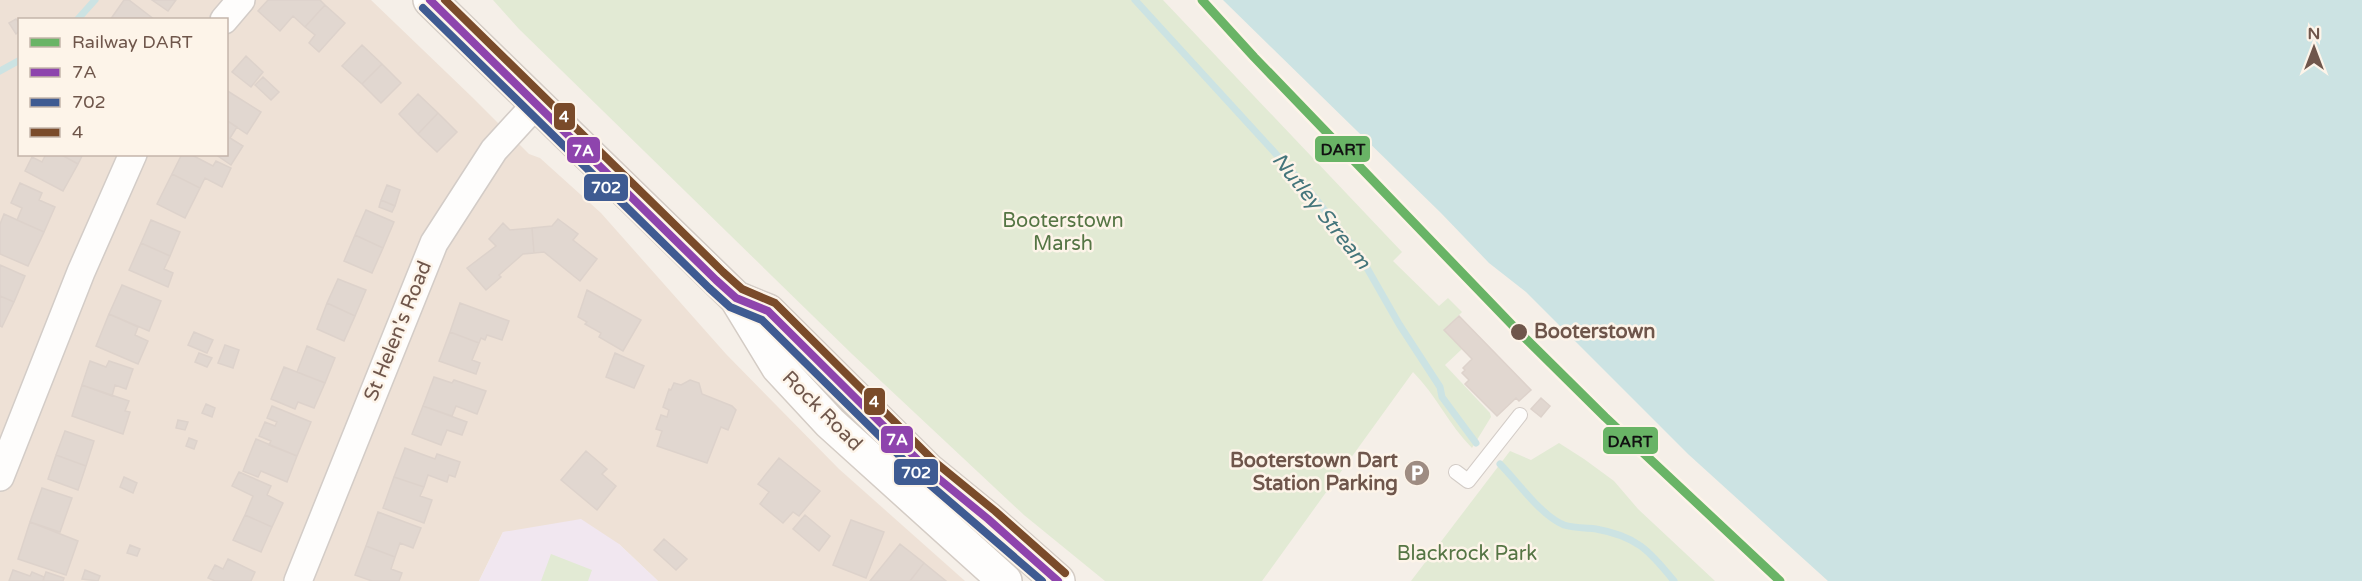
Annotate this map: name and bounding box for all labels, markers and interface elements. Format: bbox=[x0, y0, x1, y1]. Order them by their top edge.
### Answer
legend bbox=[18, 18, 228, 156]
north arrow bbox=[2284, 18, 2344, 78]
text: N bbox=[2308, 24, 2320, 44]
text: Railway DART bbox=[72, 31, 193, 53]
text: 7A bbox=[72, 61, 97, 83]
text: 702 bbox=[72, 91, 106, 113]
line badge: 4 bbox=[553, 102, 576, 131]
text: 4 bbox=[559, 107, 569, 127]
text: 4 bbox=[72, 121, 83, 143]
line badge: DART bbox=[1314, 135, 1371, 163]
line badge: 7A bbox=[566, 136, 601, 164]
text: DART bbox=[1321, 140, 1366, 160]
text: 7A bbox=[572, 141, 594, 161]
water label: Nutley Stream bbox=[1266, 148, 1376, 275]
line badge: 702 bbox=[583, 173, 629, 202]
text: 702 bbox=[591, 178, 621, 198]
park label: Booterstown Marsh bbox=[1002, 209, 1124, 256]
street label: St Helen's Road bbox=[359, 258, 437, 404]
place label: Booterstown bbox=[1534, 320, 1656, 344]
marker: Booterstown bbox=[1509, 322, 1529, 342]
street label: Rock Road bbox=[777, 366, 867, 456]
line badge: 4 bbox=[863, 387, 886, 416]
text: 4 bbox=[869, 392, 879, 412]
line badge: 7A bbox=[880, 425, 914, 454]
line badge: DART bbox=[1602, 426, 1659, 455]
text: 7A bbox=[886, 430, 908, 450]
text: DART bbox=[1608, 432, 1653, 452]
place label: Booterstown Dart Station Parking bbox=[1230, 449, 1398, 496]
line badge: 702 bbox=[893, 458, 939, 486]
parking icon: Booterstown Dart Station Parking bbox=[1402, 458, 1432, 488]
text: 702 bbox=[901, 463, 931, 483]
park label: Blackrock Park bbox=[1397, 542, 1537, 566]

